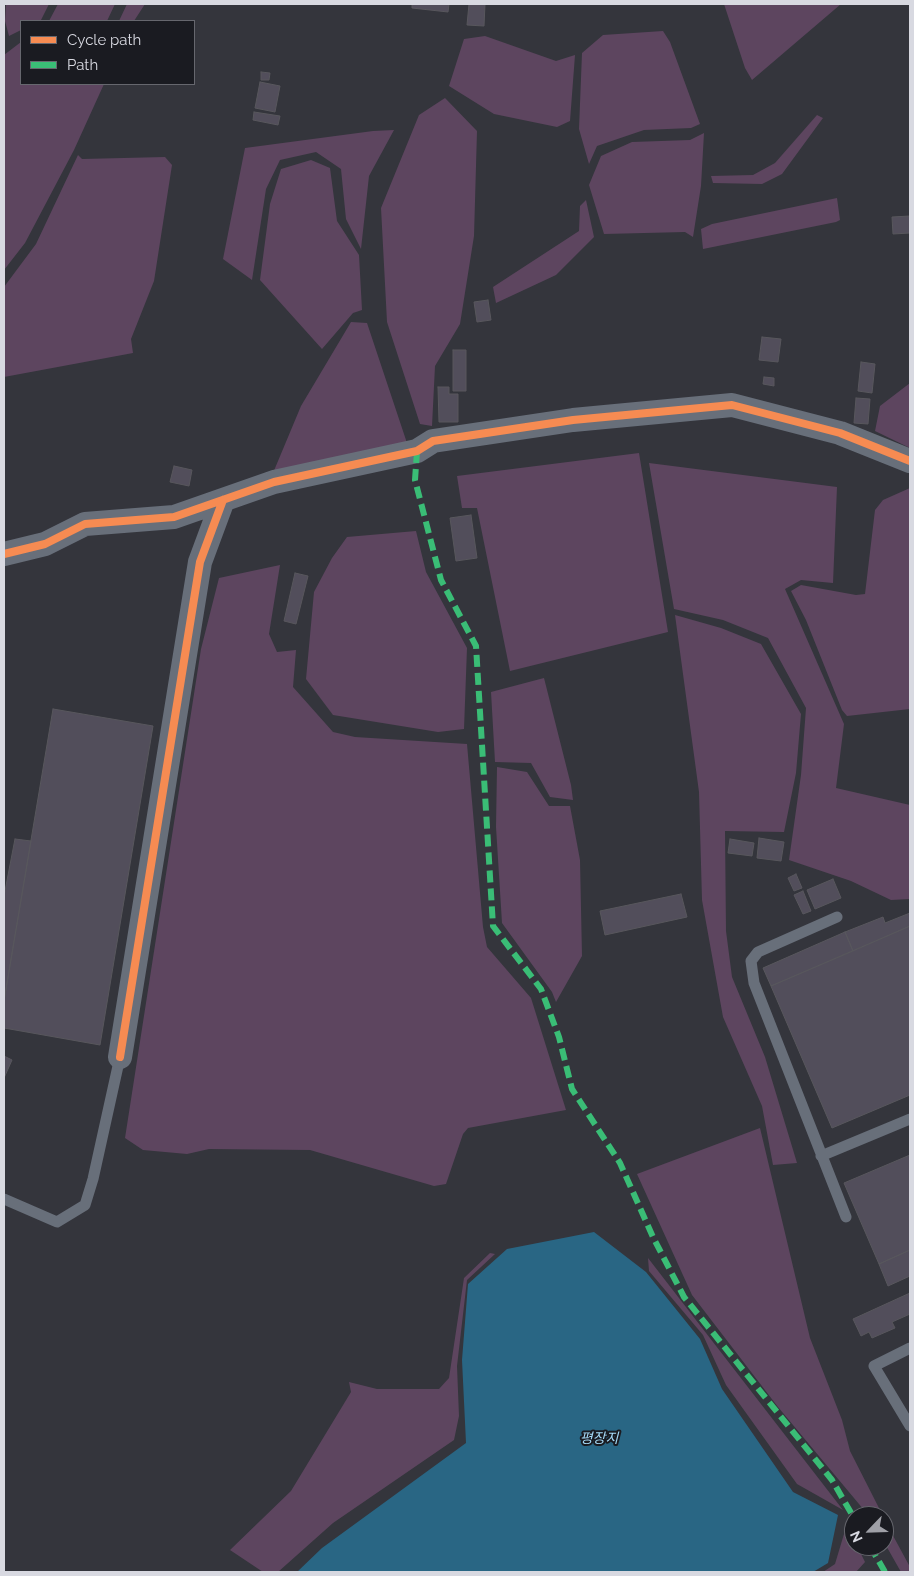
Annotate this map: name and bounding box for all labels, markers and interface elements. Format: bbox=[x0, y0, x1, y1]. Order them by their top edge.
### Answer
legend bbox=[20, 20, 195, 85]
text: Cycle path bbox=[67, 31, 141, 49]
text: Path bbox=[67, 56, 98, 74]
water label: 평장지 bbox=[580, 1431, 618, 1447]
north arrow bbox=[844, 1506, 894, 1556]
text: N bbox=[847, 1529, 866, 1545]

